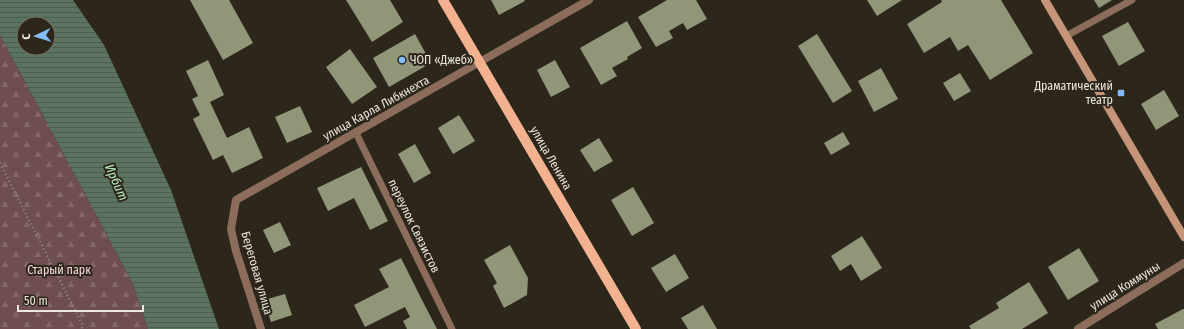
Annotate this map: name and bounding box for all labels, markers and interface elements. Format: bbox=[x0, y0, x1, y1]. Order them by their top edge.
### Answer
north arrow bbox=[16, 16, 56, 56]
text: С bbox=[20, 33, 33, 40]
place label: ЧОП «Джеб» bbox=[410, 53, 473, 67]
marker: ЧОП «Джеб» bbox=[397, 55, 407, 65]
street label: улица Карла Либкнехта bbox=[320, 73, 432, 143]
place label: Драматический театр bbox=[1033, 79, 1113, 107]
marker: Драматический театр bbox=[1116, 88, 1126, 98]
street label: улица Ленина bbox=[527, 124, 575, 192]
water label: Ирбит bbox=[102, 162, 131, 203]
street label: переулок Связистов bbox=[385, 177, 443, 275]
street label: Береговая улица bbox=[238, 230, 276, 316]
street label: улица Коммуны bbox=[1087, 259, 1163, 313]
park label: Старый парк bbox=[27, 263, 91, 277]
scale bar bbox=[18, 287, 143, 313]
text: 50 m bbox=[24, 294, 48, 308]

